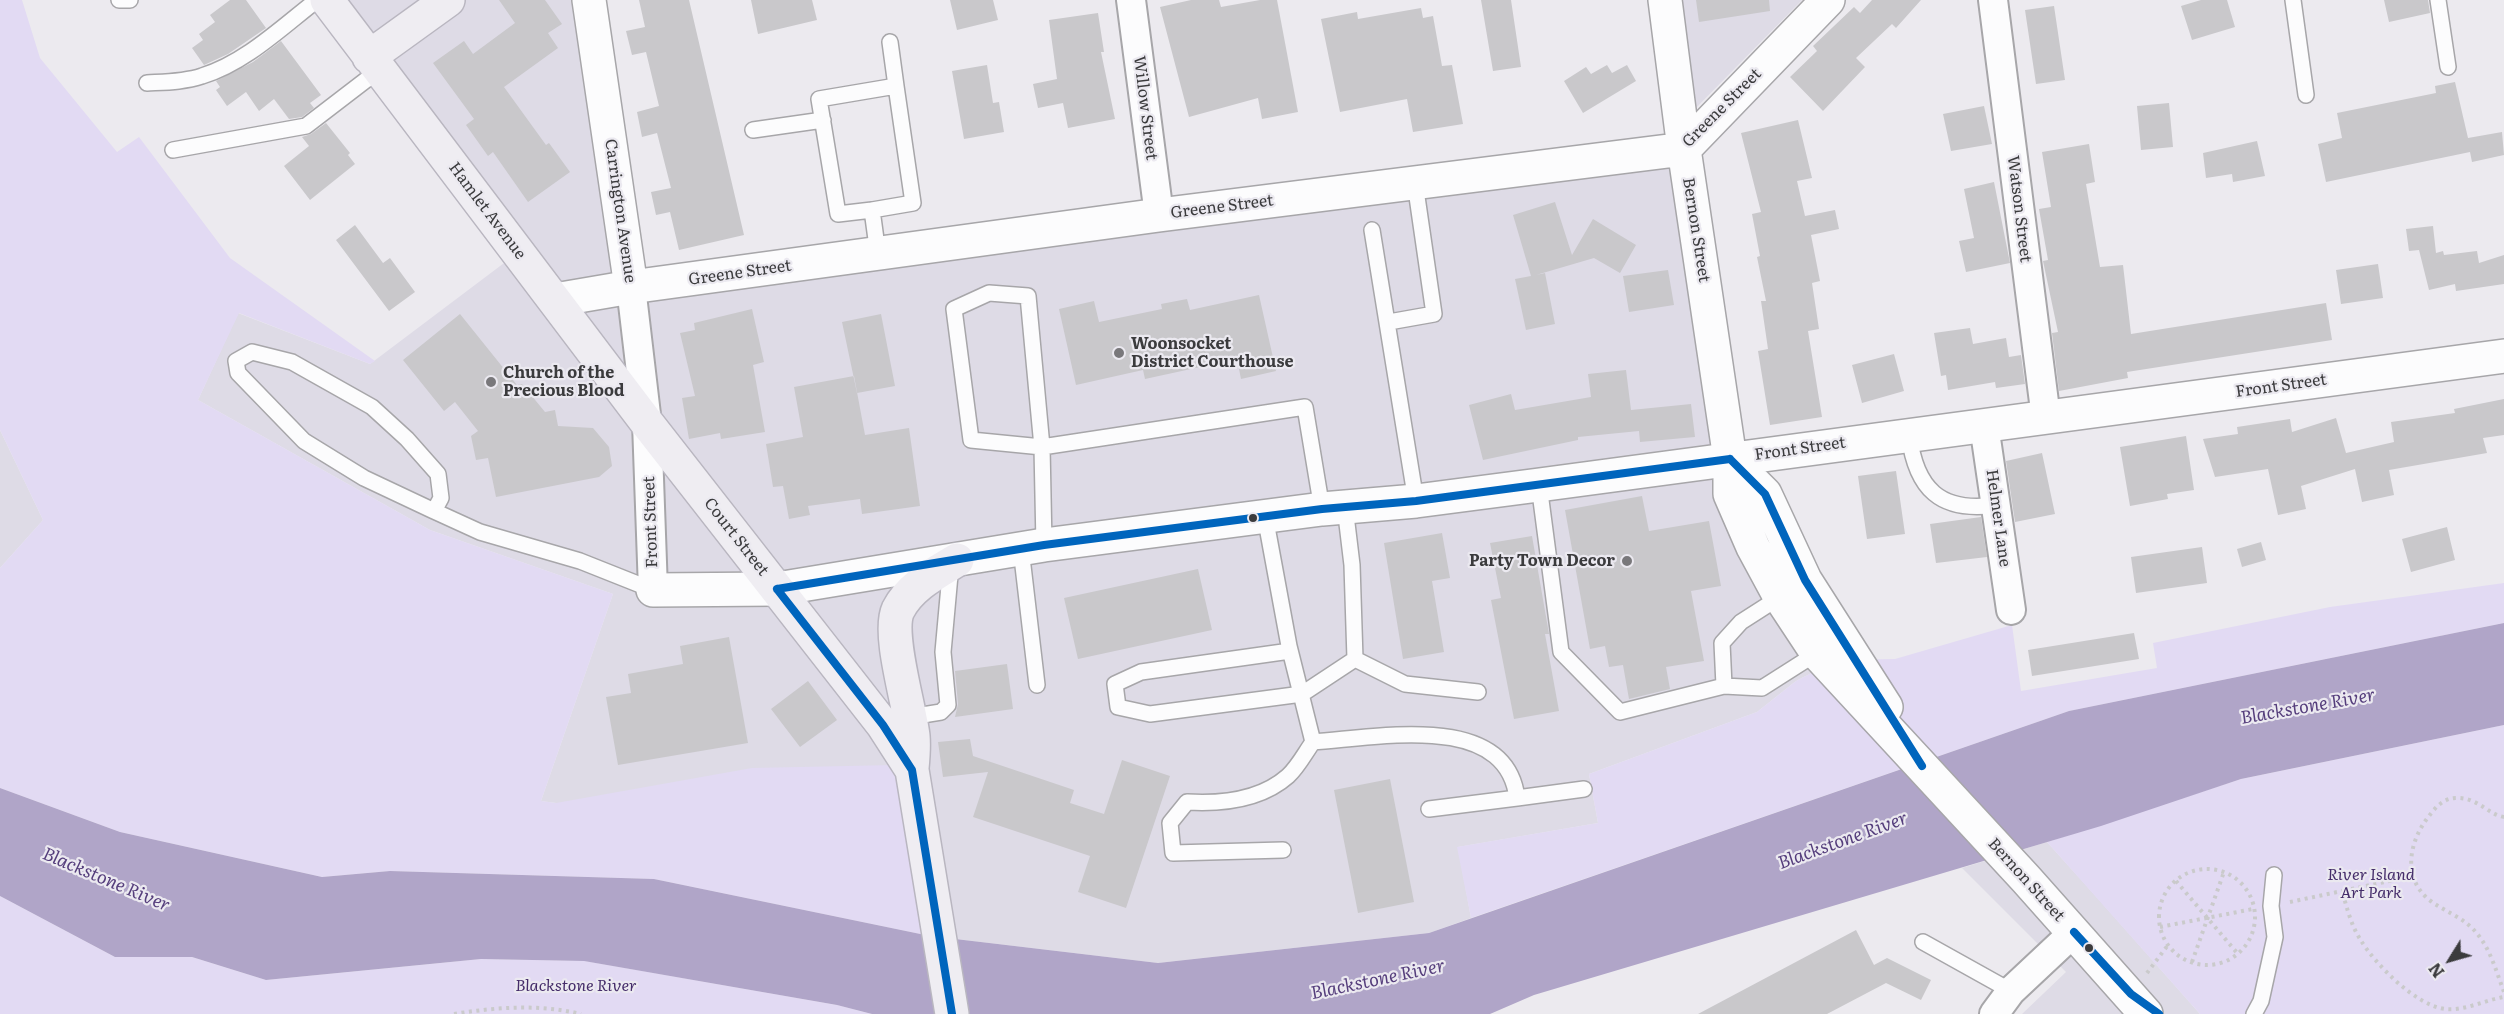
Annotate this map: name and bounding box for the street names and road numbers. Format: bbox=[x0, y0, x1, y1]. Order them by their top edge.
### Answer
street label: Willow Street bbox=[1129, 55, 1161, 161]
street label: Greene Street bbox=[1679, 65, 1765, 151]
street label: Carrington Avenue bbox=[600, 138, 640, 284]
street label: Watson Street bbox=[2003, 154, 2035, 264]
street label: Hamlet Avenue bbox=[444, 159, 530, 263]
street label: Bernon Street bbox=[1678, 176, 1714, 284]
street label: Greene Street bbox=[1169, 191, 1275, 223]
street label: Greene Street bbox=[687, 256, 793, 290]
street label: Front Street bbox=[2234, 370, 2328, 402]
street label: Front Street bbox=[1753, 433, 1847, 465]
street label: Helmer Lane bbox=[1982, 468, 2014, 568]
street label: Front Street bbox=[640, 476, 662, 568]
street label: Court Street bbox=[700, 494, 772, 580]
street label: Bernon Street bbox=[1984, 834, 2068, 926]

